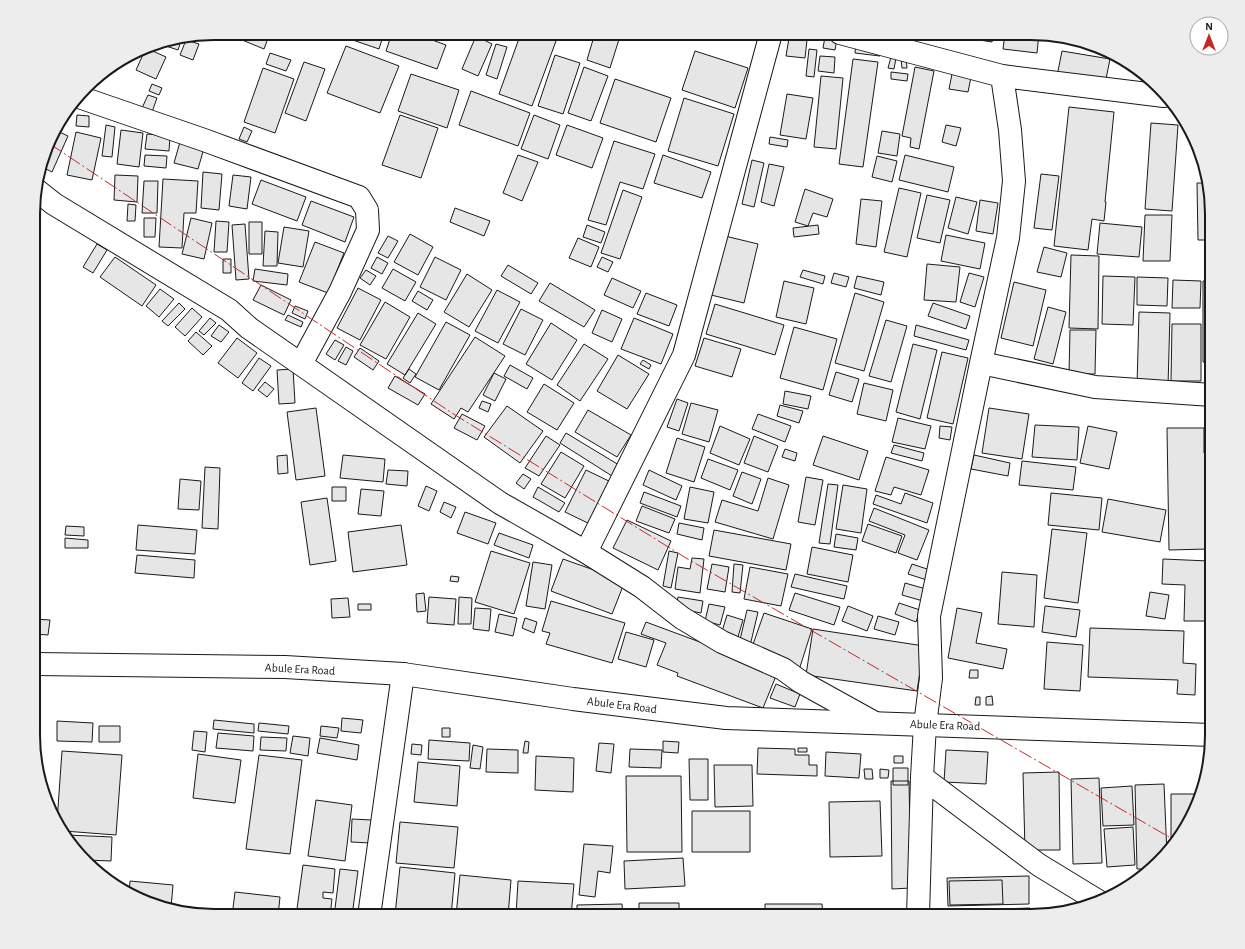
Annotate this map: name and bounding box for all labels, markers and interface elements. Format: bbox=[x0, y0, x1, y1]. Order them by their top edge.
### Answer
north arrow bbox=[1189, 16, 1229, 56]
text: N bbox=[1205, 21, 1213, 32]
street label: Abule Era Road bbox=[264, 661, 336, 677]
street label: Abule Era Road bbox=[586, 695, 658, 715]
street label: Abule Era Road bbox=[910, 718, 980, 732]

